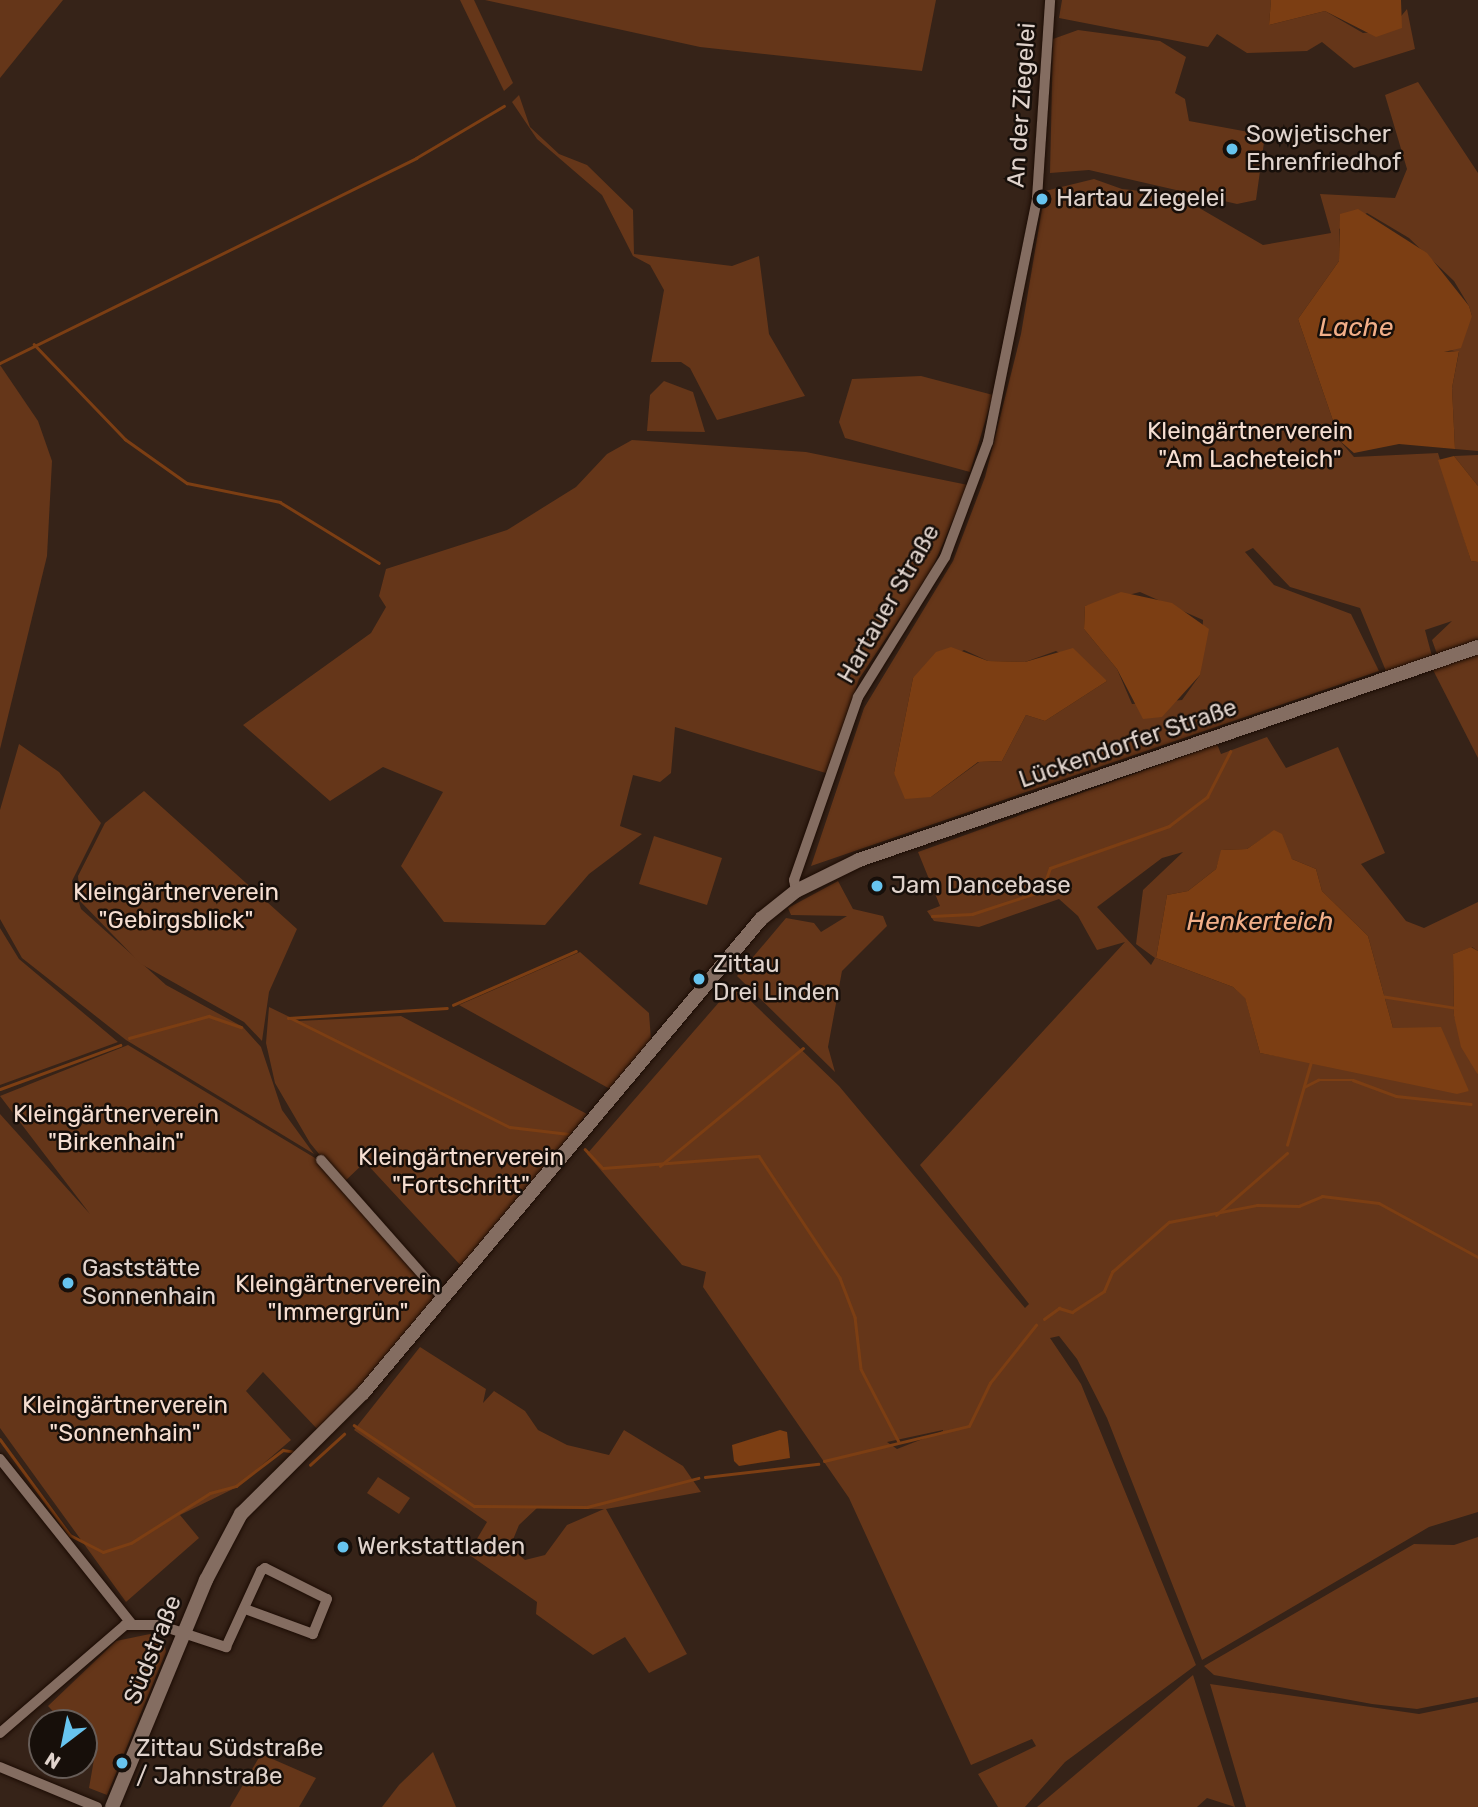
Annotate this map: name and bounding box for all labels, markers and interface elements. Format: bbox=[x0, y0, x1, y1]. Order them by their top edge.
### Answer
street label: An der Ziegelei bbox=[1002, 21, 1042, 189]
place label: Sowjetischer Ehrenfriedhof bbox=[1246, 121, 1401, 177]
marker: Sowjetischer Ehrenfriedhof bbox=[1224, 141, 1240, 157]
place label: Hartau Ziegelei bbox=[1056, 185, 1225, 213]
marker: Hartau Ziegelei bbox=[1034, 191, 1050, 207]
water label: Lache bbox=[1319, 312, 1393, 344]
park label: Kleingärtnerverein "Am Lacheteich" bbox=[1147, 418, 1353, 474]
street label: Hartauer Straße bbox=[832, 519, 946, 689]
street label: Lückendorfer Straße bbox=[1015, 693, 1241, 795]
place label: Jam Dancebase bbox=[891, 872, 1071, 900]
marker: Jam Dancebase bbox=[869, 878, 885, 894]
park label: Kleingärtnerverein "Gebirgsblick" bbox=[73, 879, 279, 935]
water label: Henkerteich bbox=[1186, 906, 1334, 938]
place label: Zittau Drei Linden bbox=[713, 951, 840, 1007]
marker: Zittau Drei Linden bbox=[691, 971, 707, 987]
park label: Kleingärtnerverein "Birkenhain" bbox=[13, 1101, 219, 1157]
park label: Kleingärtnerverein "Fortschritt" bbox=[358, 1144, 564, 1200]
place label: Gaststätte Sonnenhain bbox=[82, 1255, 216, 1311]
park label: Kleingärtnerverein "Immergrün" bbox=[235, 1271, 441, 1327]
marker: Gaststätte Sonnenhain bbox=[60, 1275, 76, 1291]
park label: Kleingärtnerverein "Sonnenhain" bbox=[22, 1392, 228, 1448]
place label: Werkstattladen bbox=[357, 1533, 525, 1561]
marker: Werkstattladen bbox=[335, 1539, 351, 1555]
street label: Südstraße bbox=[118, 1591, 188, 1709]
north arrow bbox=[28, 1709, 98, 1779]
place label: Zittau Südstraße / Jahnstraße bbox=[136, 1735, 324, 1791]
text: N bbox=[41, 1747, 65, 1774]
marker: Zittau Südstraße / Jahnstraße bbox=[114, 1755, 130, 1771]

